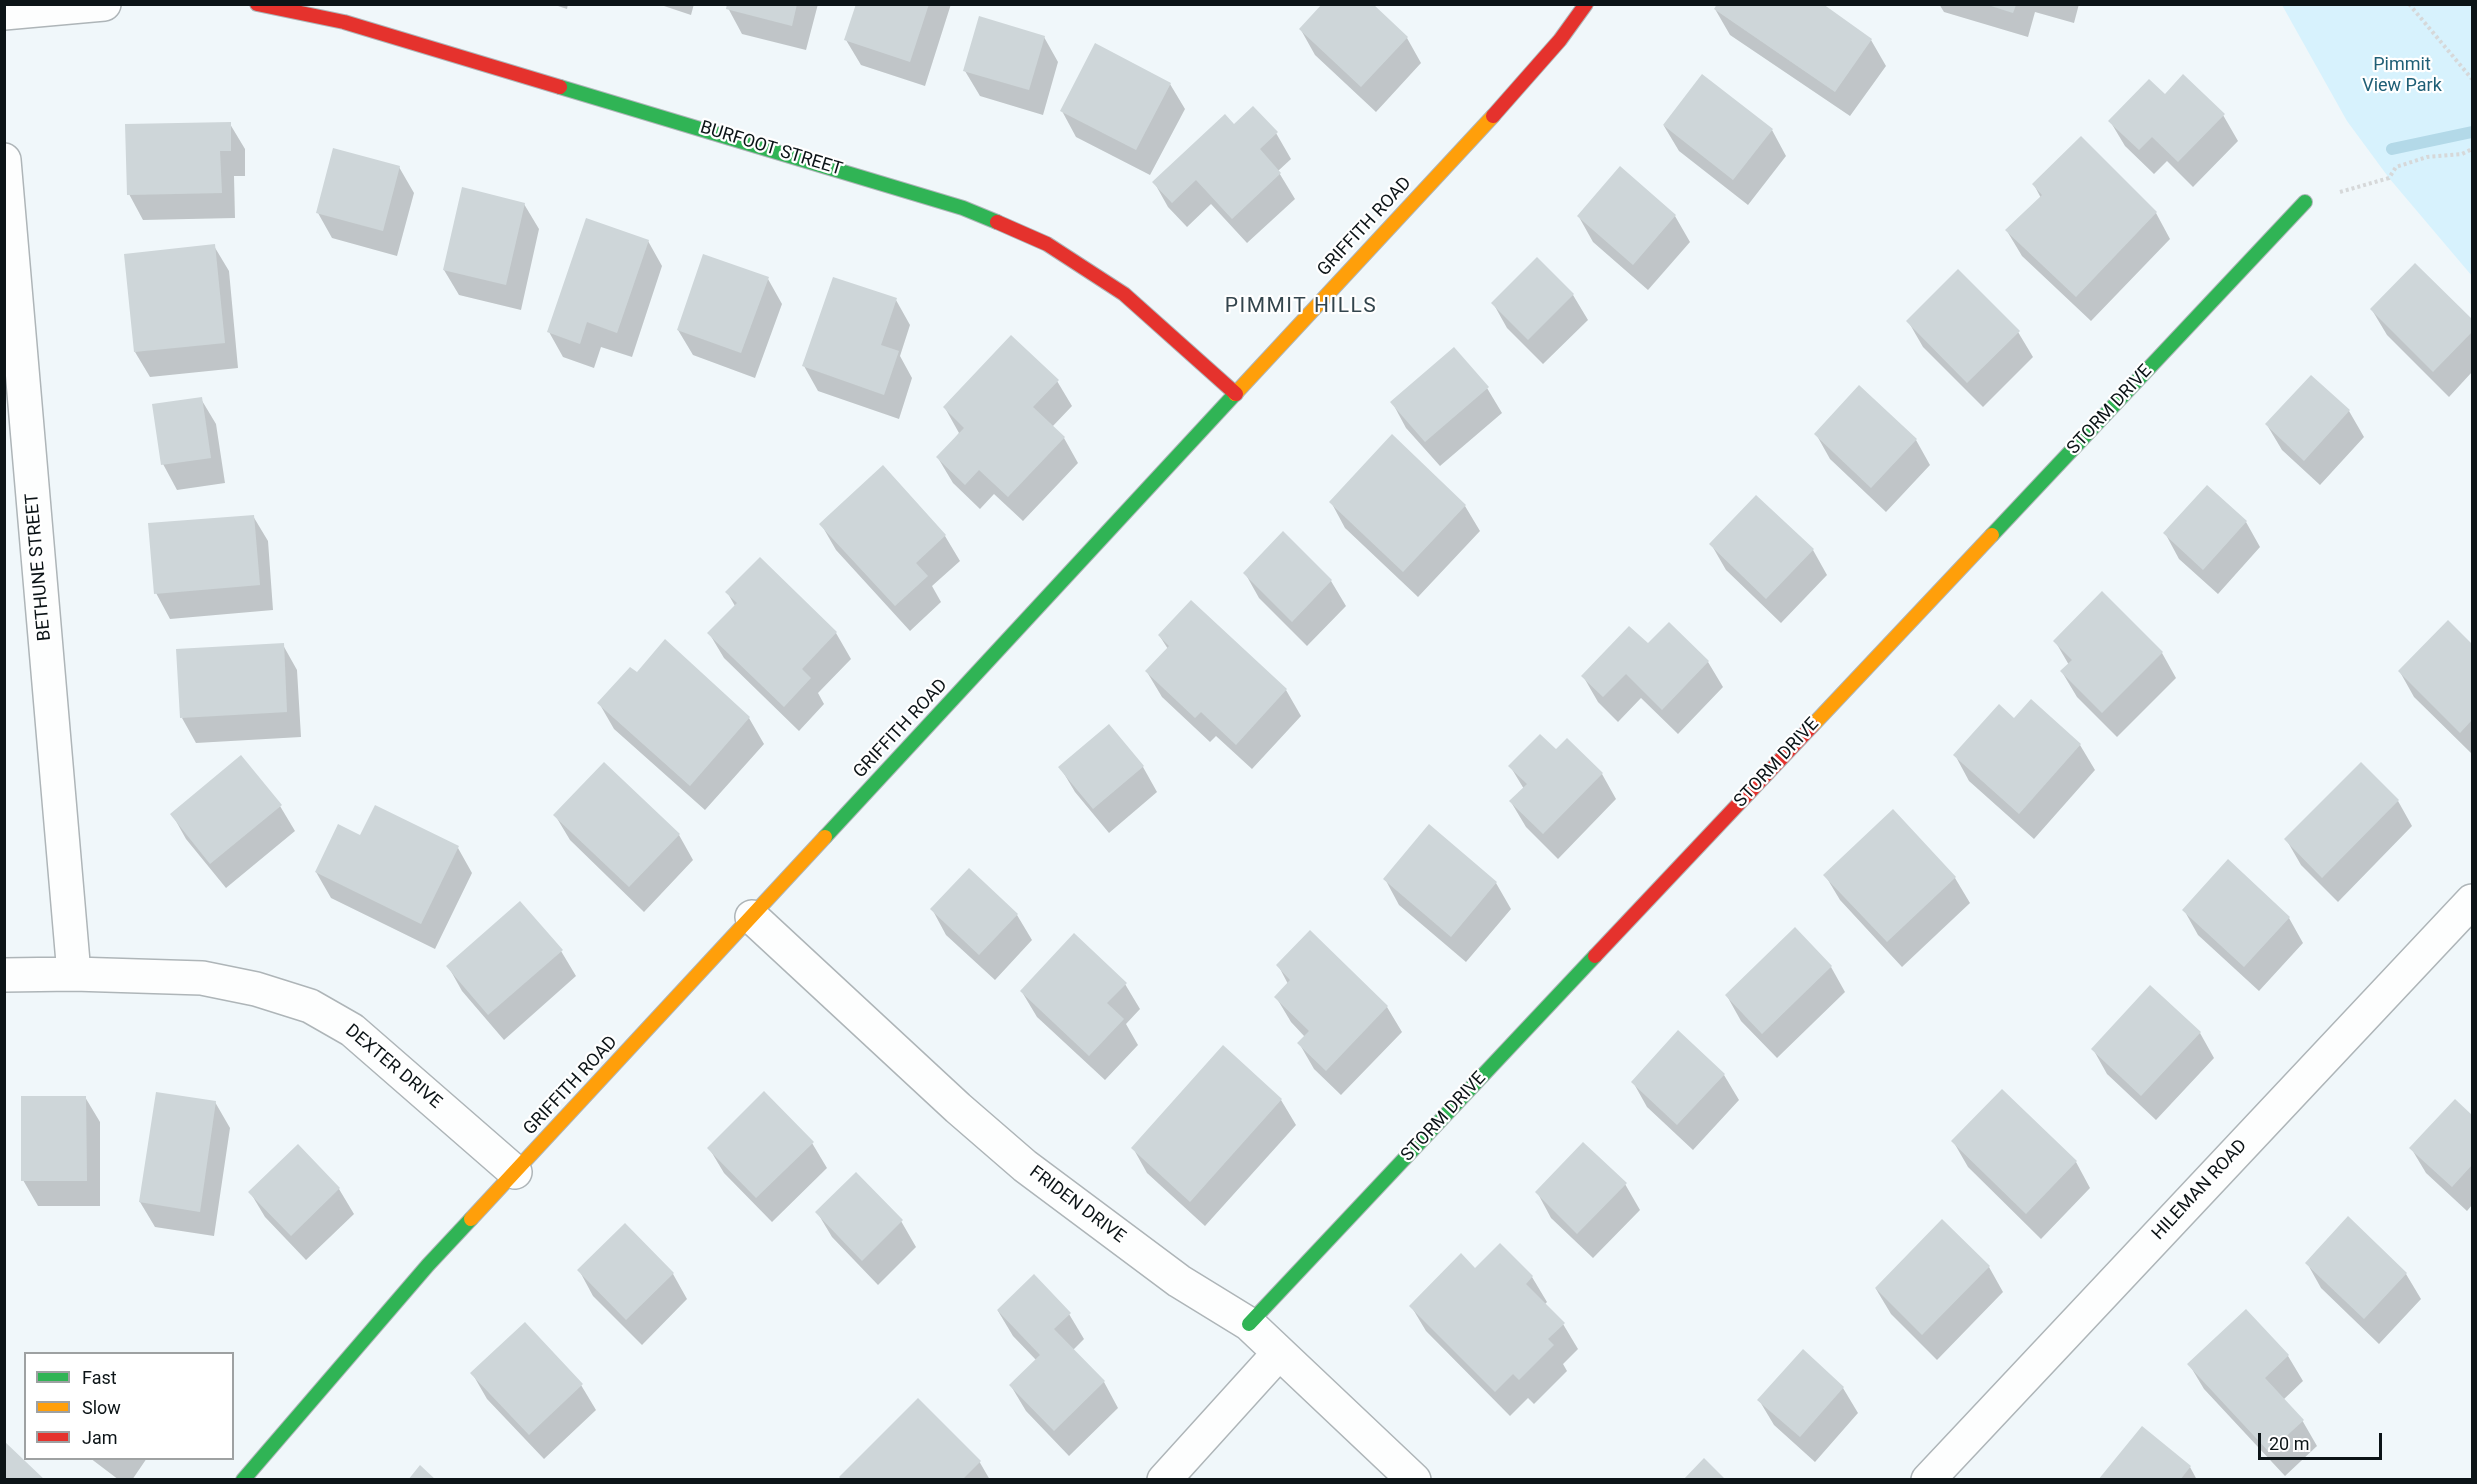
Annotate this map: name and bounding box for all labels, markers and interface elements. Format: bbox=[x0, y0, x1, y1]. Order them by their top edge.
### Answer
park label: Pimmit View Park bbox=[2362, 54, 2442, 97]
street label: BURFOOT STREET bbox=[697, 117, 845, 181]
street label: GRIFFITH ROAD bbox=[1314, 173, 1416, 281]
district label: PIMMIT HILLS bbox=[1225, 294, 1377, 320]
street label: STORM DRIVE bbox=[2063, 361, 2157, 459]
street label: BETHUNE STREET bbox=[22, 492, 56, 642]
street label: GRIFFITH ROAD bbox=[850, 675, 952, 783]
street label: STORM DRIVE bbox=[1730, 714, 1824, 812]
street label: DEXTER DRIVE bbox=[340, 1020, 446, 1114]
street label: GRIFFITH ROAD bbox=[520, 1032, 622, 1140]
street label: STORM DRIVE bbox=[1397, 1068, 1491, 1166]
street label: HILEMAN ROAD bbox=[2148, 1135, 2252, 1245]
street label: FRIDEN DRIVE bbox=[1025, 1162, 1129, 1248]
legend bbox=[24, 1352, 234, 1460]
text: Fast bbox=[82, 1367, 117, 1388]
text: Slow bbox=[82, 1397, 121, 1418]
scale bar bbox=[2261, 1421, 2386, 1459]
text: Jam bbox=[82, 1427, 118, 1448]
text: 20 m bbox=[2269, 1433, 2309, 1454]

